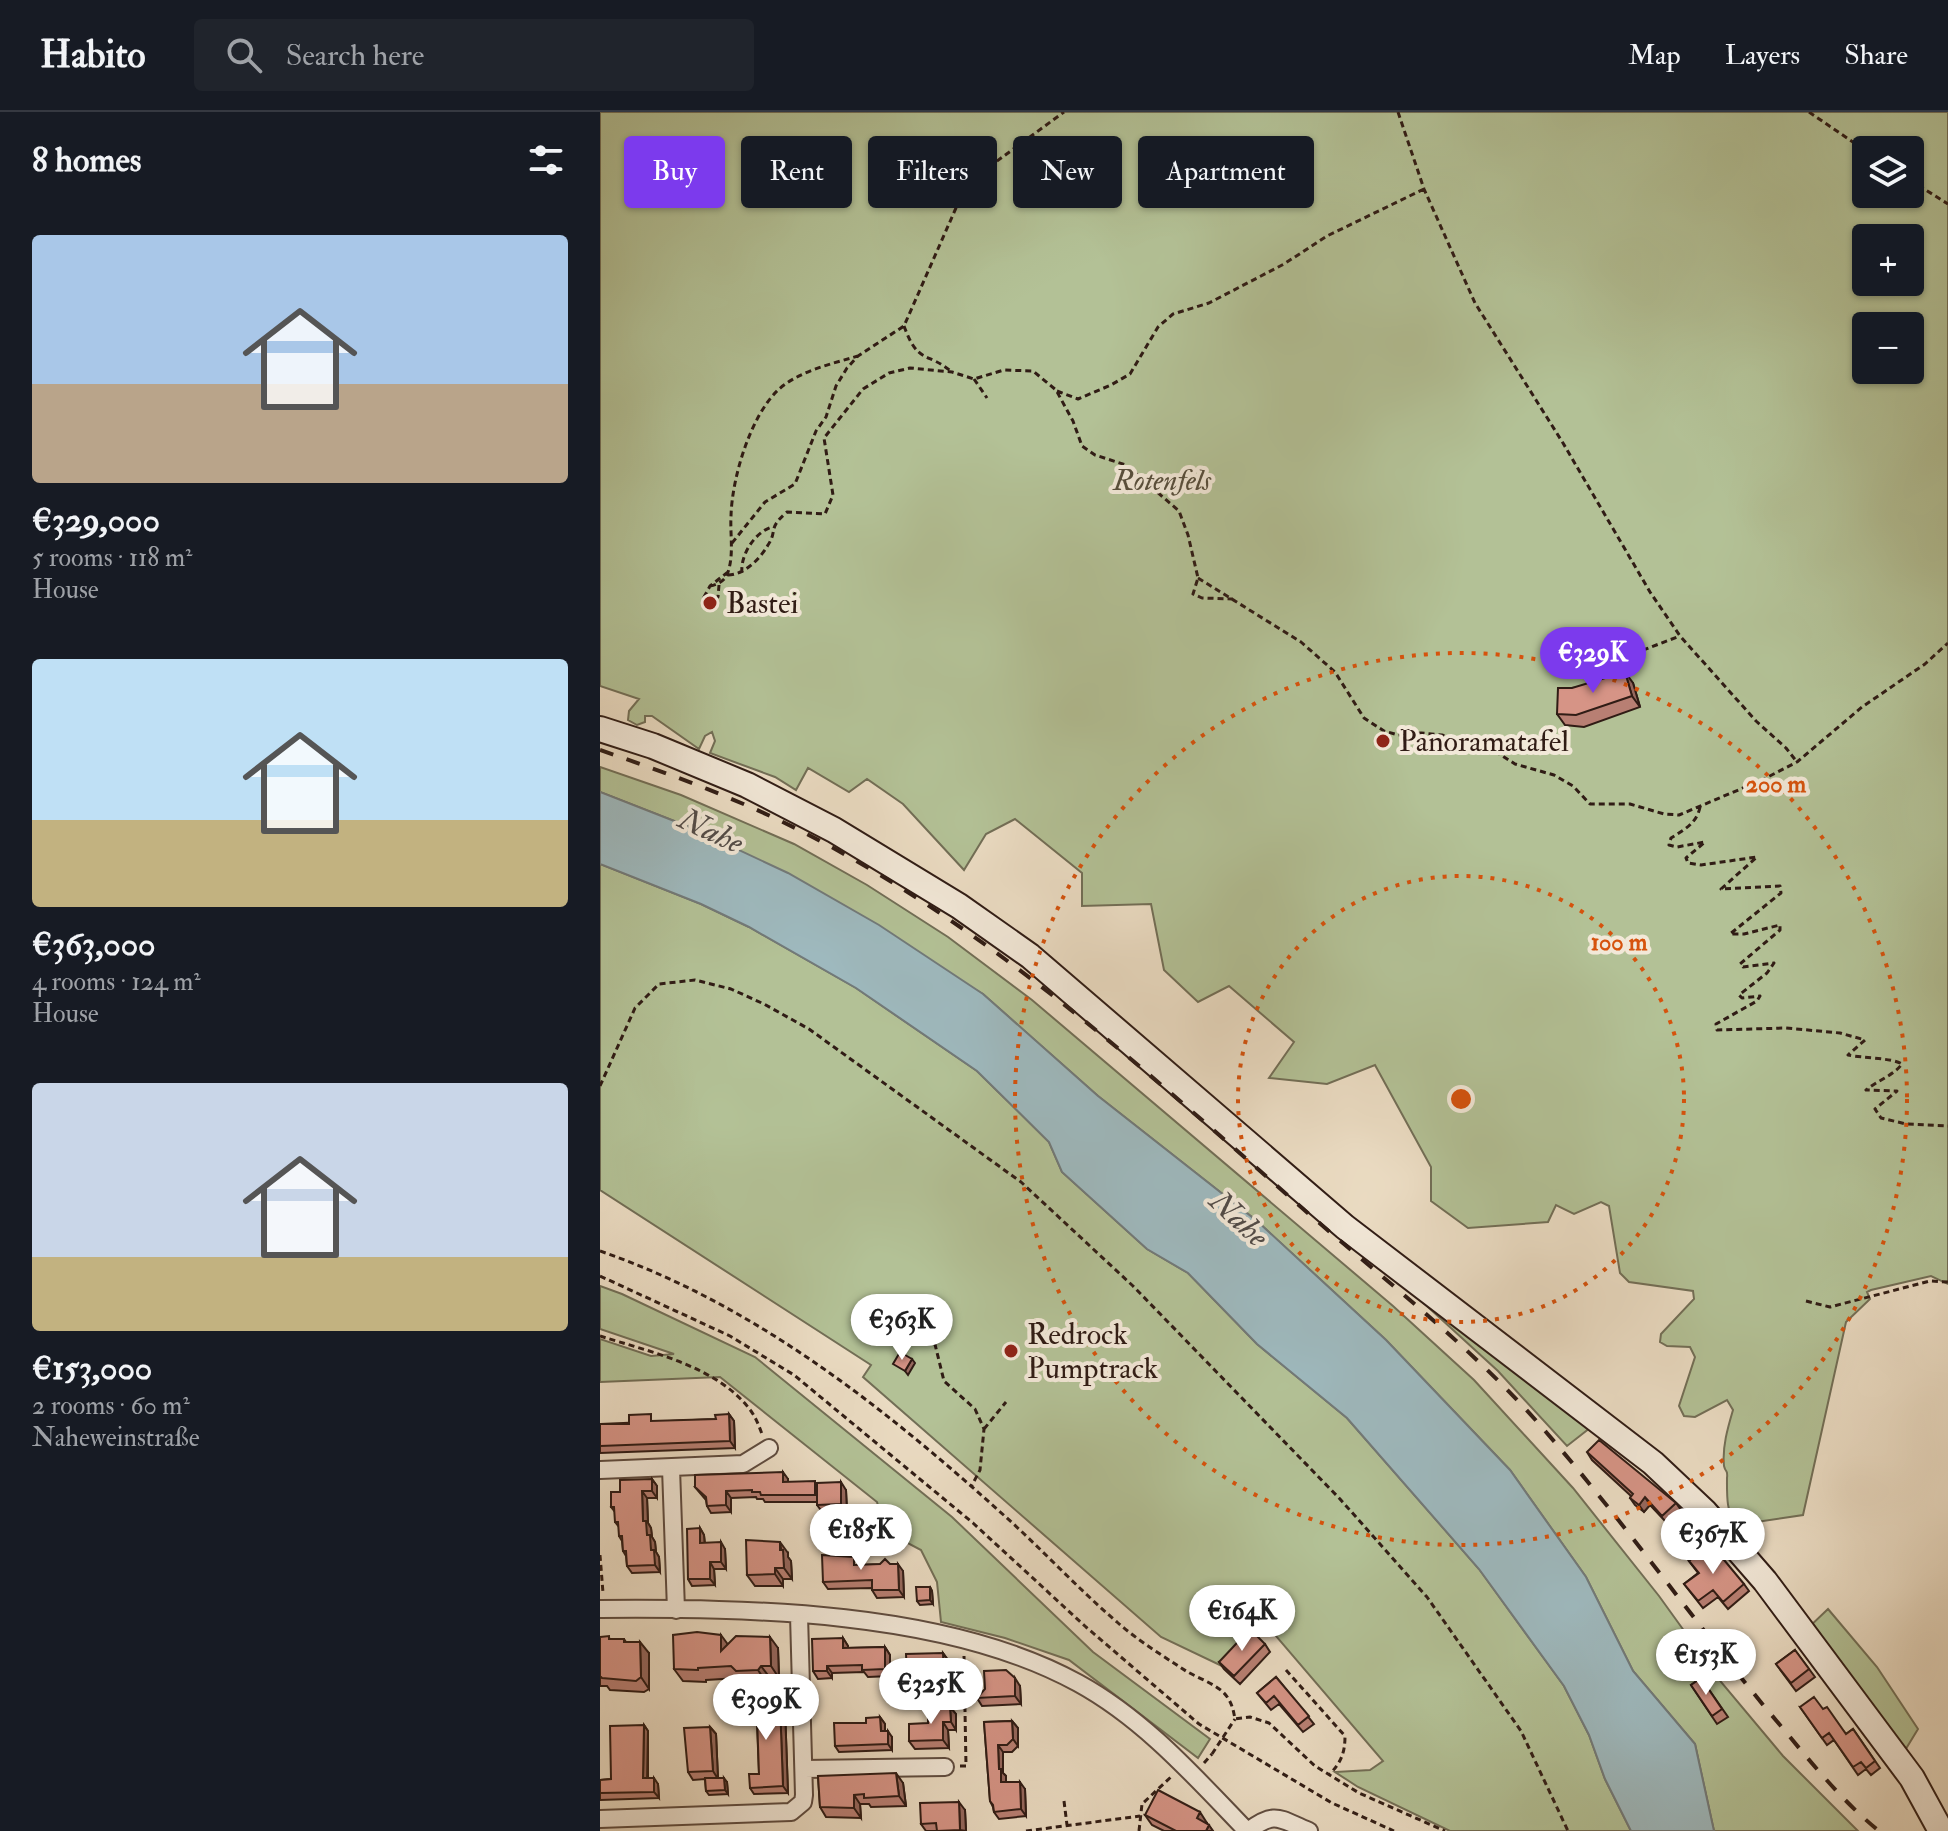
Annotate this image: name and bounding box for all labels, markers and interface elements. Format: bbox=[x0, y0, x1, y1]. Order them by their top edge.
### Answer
search box bbox=[194, 19, 754, 91]
text: Habito bbox=[40, 31, 146, 79]
icon: search bbox=[222, 33, 266, 77]
text: Search here bbox=[286, 37, 424, 74]
text: Map bbox=[1628, 38, 1681, 73]
text: Layers bbox=[1725, 38, 1800, 73]
text: Share bbox=[1844, 38, 1908, 73]
chip: Buy bbox=[624, 136, 725, 208]
chip: Rent bbox=[741, 136, 852, 208]
chip: Filters bbox=[868, 136, 997, 208]
chip: New bbox=[1013, 136, 1122, 208]
chip: Apartment bbox=[1138, 136, 1314, 208]
map controls bbox=[1852, 136, 1924, 384]
button: layers bbox=[1852, 136, 1924, 208]
icon: filters bbox=[524, 138, 568, 182]
text: 8 homes bbox=[32, 139, 141, 182]
button: + bbox=[1852, 224, 1924, 296]
icon: home bbox=[228, 287, 372, 431]
button: − bbox=[1852, 312, 1924, 384]
park label: Rotenfels bbox=[1112, 462, 1212, 499]
text: €329,000 bbox=[32, 499, 160, 542]
text: 5 rooms · 118 m² bbox=[32, 542, 192, 574]
text: House bbox=[32, 574, 99, 606]
place label: Bastei bbox=[726, 585, 799, 622]
marker: Bastei bbox=[701, 594, 719, 612]
pin: €329K bbox=[1537, 627, 1649, 695]
text: €329K bbox=[1558, 637, 1628, 669]
icon: home bbox=[228, 711, 372, 855]
place label: Panoramatafel bbox=[1399, 723, 1569, 760]
marker: Panoramatafel bbox=[1374, 732, 1392, 750]
text: 200 m bbox=[1746, 769, 1807, 800]
water label: Nahe bbox=[671, 798, 750, 863]
text: €363,000 bbox=[32, 923, 156, 966]
text: 100 m bbox=[1591, 927, 1648, 958]
text: 4 rooms · 124 m² bbox=[32, 966, 201, 998]
text: House bbox=[32, 998, 99, 1030]
centre of rings bbox=[1447, 1085, 1475, 1113]
icon: home bbox=[228, 1135, 372, 1279]
water label: Nahe bbox=[1200, 1180, 1277, 1256]
pin: €363K bbox=[846, 1294, 958, 1362]
text: €363K bbox=[869, 1304, 935, 1336]
place label: Redrock Pumptrack bbox=[1027, 1316, 1158, 1387]
marker: Redrock Pumptrack bbox=[1002, 1342, 1020, 1360]
text: €153,000 bbox=[32, 1347, 152, 1390]
text: 2 rooms · 60 m² bbox=[32, 1390, 190, 1422]
text: Naheweinstraße bbox=[32, 1422, 200, 1454]
pin: €185K bbox=[805, 1504, 917, 1572]
pin: €367K bbox=[1657, 1508, 1769, 1576]
text: €185K bbox=[828, 1514, 894, 1546]
text: €367K bbox=[1679, 1518, 1747, 1550]
pin: €164K bbox=[1186, 1585, 1298, 1653]
text: €164K bbox=[1207, 1595, 1277, 1627]
pin: €153K bbox=[1650, 1629, 1762, 1697]
text: €153K bbox=[1674, 1639, 1738, 1671]
pin: €325K bbox=[875, 1658, 987, 1726]
text: €325K bbox=[897, 1668, 965, 1700]
pin: €309K bbox=[710, 1674, 822, 1742]
text: €309K bbox=[731, 1684, 801, 1716]

